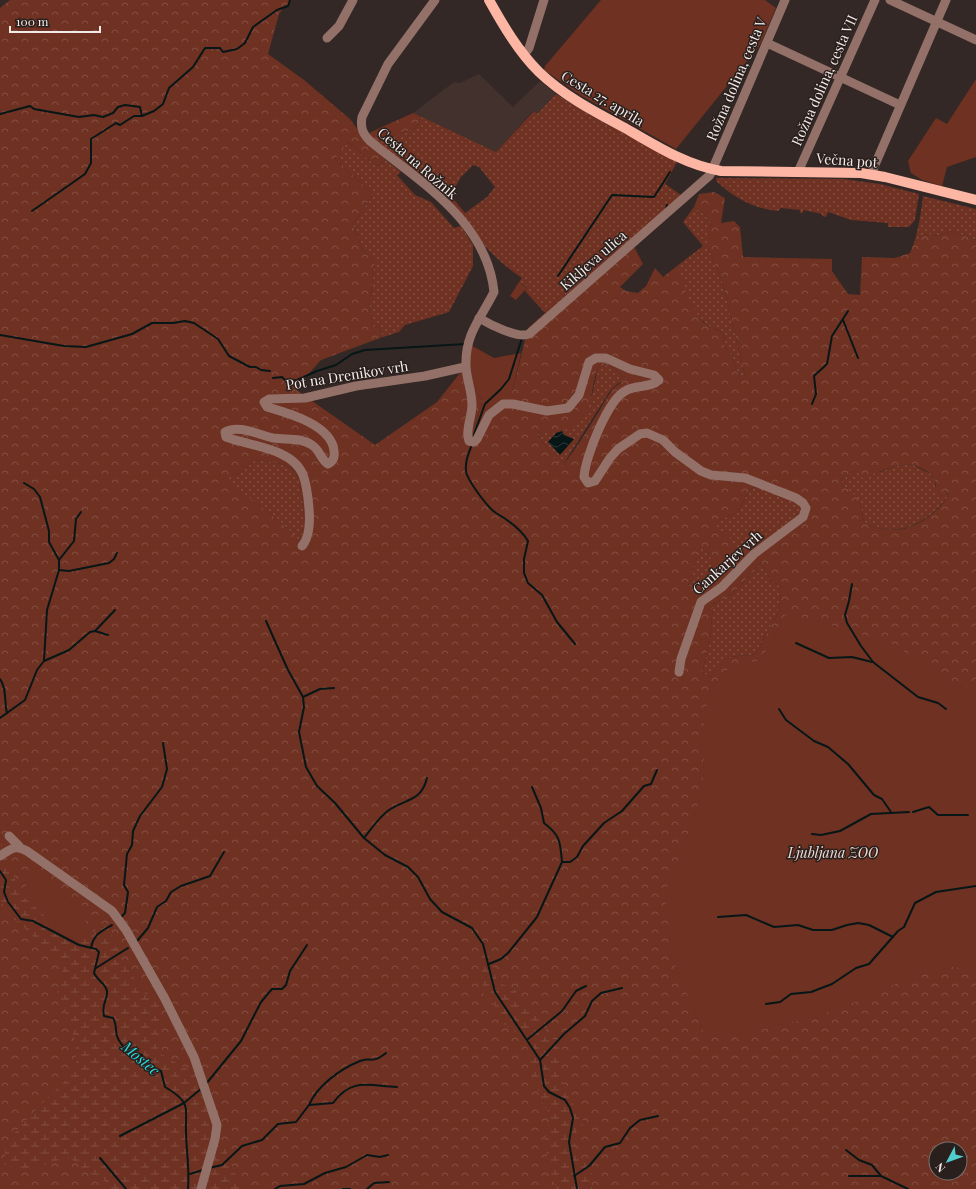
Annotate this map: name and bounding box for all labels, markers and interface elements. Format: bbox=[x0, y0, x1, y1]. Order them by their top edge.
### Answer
scale bar bbox=[10, 8, 100, 34]
street label: Rožna dolina, cesta VII bbox=[787, 11, 862, 149]
text: 100 m bbox=[16, 13, 49, 29]
street label: Rožna dolina, cesta V bbox=[701, 14, 771, 143]
street label: Cesta 27. aprila bbox=[558, 66, 648, 130]
street label: Cesta na Rožnik bbox=[374, 123, 462, 203]
street label: Večna pot bbox=[815, 148, 879, 172]
street label: Kikljeva ulica bbox=[556, 226, 630, 294]
street label: Pot na Drenikov vrh bbox=[284, 356, 410, 394]
street label: Cankarjev vrh bbox=[688, 525, 766, 598]
park label: Ljubljana ZOO bbox=[787, 843, 878, 862]
water label: Mostec bbox=[117, 1036, 165, 1080]
north arrow bbox=[928, 1141, 968, 1181]
text: N bbox=[932, 1160, 948, 1176]

